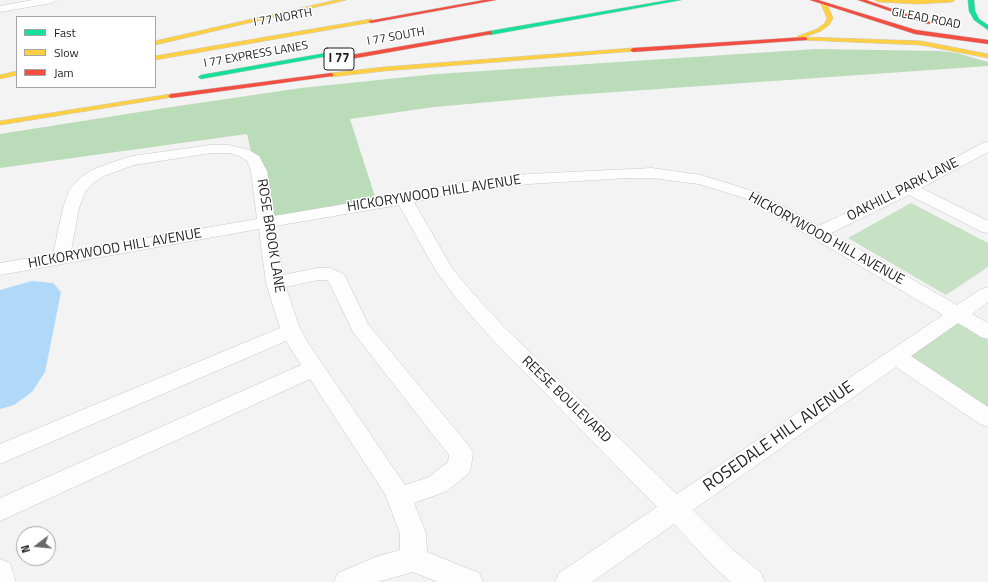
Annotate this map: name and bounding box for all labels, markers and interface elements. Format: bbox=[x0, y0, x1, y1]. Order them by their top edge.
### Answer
street label: GILEAD ROAD bbox=[890, 5, 962, 33]
street label: I 77 NORTH bbox=[253, 6, 313, 30]
legend bbox=[16, 16, 156, 88]
text: Fast bbox=[54, 23, 76, 42]
street label: I 77 SOUTH bbox=[366, 25, 426, 49]
street label: I 77 EXPRESS LANES bbox=[203, 39, 309, 71]
text: Slow bbox=[54, 43, 79, 62]
road number: I 77 bbox=[324, 48, 354, 70]
text: Jam bbox=[54, 63, 74, 82]
street label: OAKHILL PARK LANE bbox=[844, 155, 962, 225]
street label: HICKORYWOOD HILL AVENUE bbox=[346, 172, 522, 216]
street label: ROSE BROOK LANE bbox=[253, 178, 287, 294]
street label: HICKORYWOOD HILL AVENUE bbox=[745, 189, 907, 289]
street label: HICKORYWOOD HILL AVENUE bbox=[27, 225, 203, 273]
street label: REESE BOULEVARD bbox=[518, 353, 614, 447]
street label: ROSEDALE HILL AVENUE bbox=[700, 377, 858, 497]
north arrow bbox=[16, 526, 56, 566]
text: N bbox=[17, 543, 34, 555]

